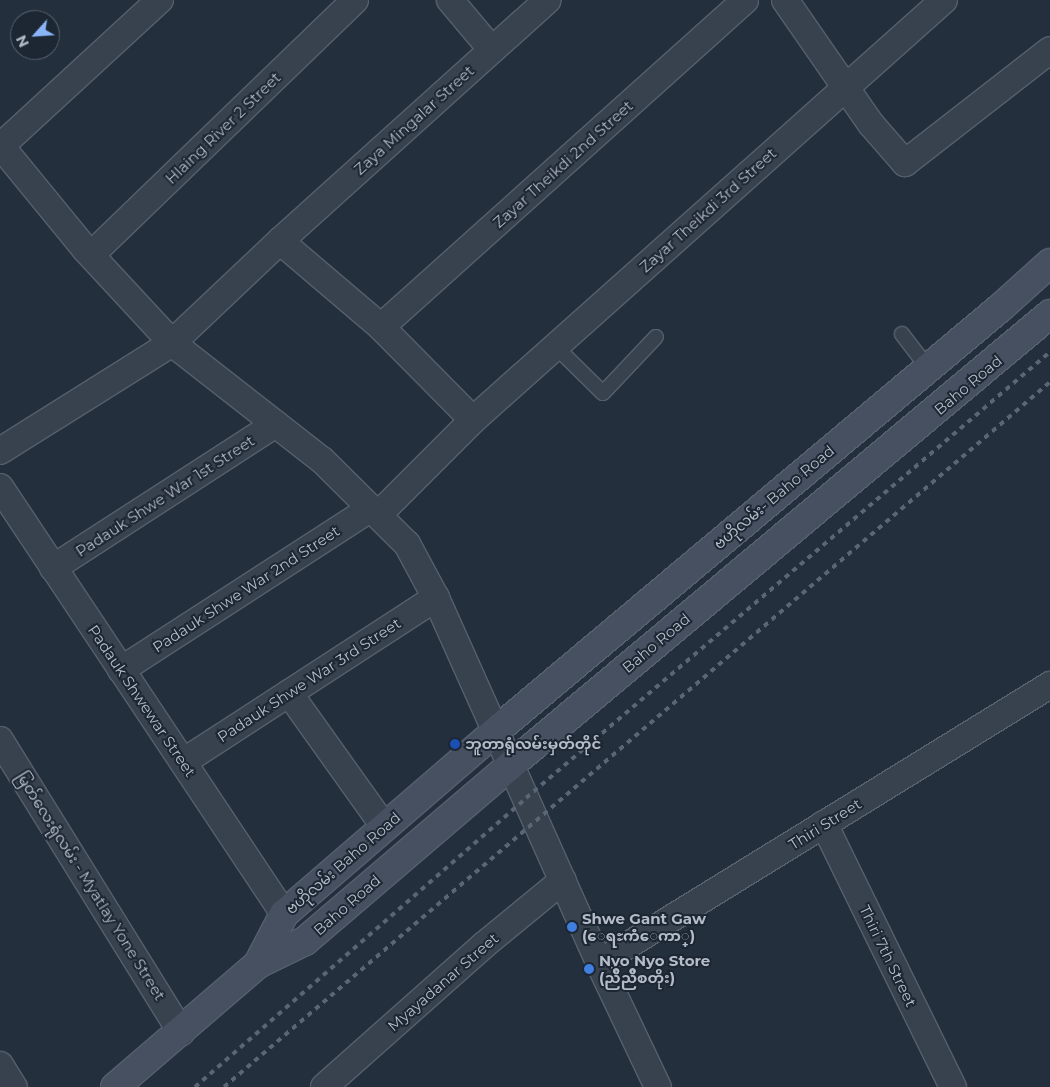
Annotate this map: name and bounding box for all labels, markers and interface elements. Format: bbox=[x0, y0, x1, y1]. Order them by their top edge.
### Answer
north arrow bbox=[10, 10, 60, 60]
text: N bbox=[12, 32, 33, 50]
street label: Zaya Mingalar Street bbox=[350, 62, 478, 178]
street label: Hlaing River 2 Street bbox=[162, 68, 284, 188]
street label: Zayar Theikdi 2nd Street bbox=[489, 97, 637, 231]
street label: Zayar Theikdi 3rd Street bbox=[636, 144, 780, 276]
street label: Baho Road bbox=[930, 351, 1006, 419]
street label: Padauk Shwe War 1st Street bbox=[72, 431, 258, 561]
street label: ဗဟိုလမ်း- Baho Road bbox=[710, 441, 838, 553]
street label: Padauk Shwe War 2nd Street bbox=[149, 522, 343, 656]
street label: Baho Road bbox=[618, 609, 694, 677]
street label: Padauk Shwe War 3rd Street bbox=[214, 614, 404, 746]
street label: Padauk Shwewar Street bbox=[84, 622, 200, 780]
place label: ဘူတာရုံလမ်းမှတ်တိုင် bbox=[465, 735, 601, 753]
marker: ဘူတာရုံလမ်းမှတ်တိုင် bbox=[449, 738, 461, 750]
street label: မြတ်လေးရုံလမ်း - Myatlay Yone Street bbox=[13, 768, 169, 1004]
street label: Thiri Street bbox=[785, 795, 865, 853]
street label: ဗဟိုလမ်း Baho Road bbox=[282, 808, 404, 918]
street label: Baho Road bbox=[310, 871, 384, 939]
street label: Thiri 7th Street bbox=[856, 902, 920, 1010]
place label: Shwe Gant Gaw (ေရႊကံံေကာ္) bbox=[582, 909, 706, 944]
marker: Shwe Gant Gaw (ေရႊကံံေကာ္) bbox=[566, 921, 578, 933]
street label: Myayadanar Street bbox=[384, 929, 502, 1035]
place label: Nyo Nyo Store (ညိဳညိဳစတိုး) bbox=[599, 951, 710, 986]
marker: Nyo Nyo Store (ညိဳညိဳစတိုး) bbox=[583, 963, 595, 975]

